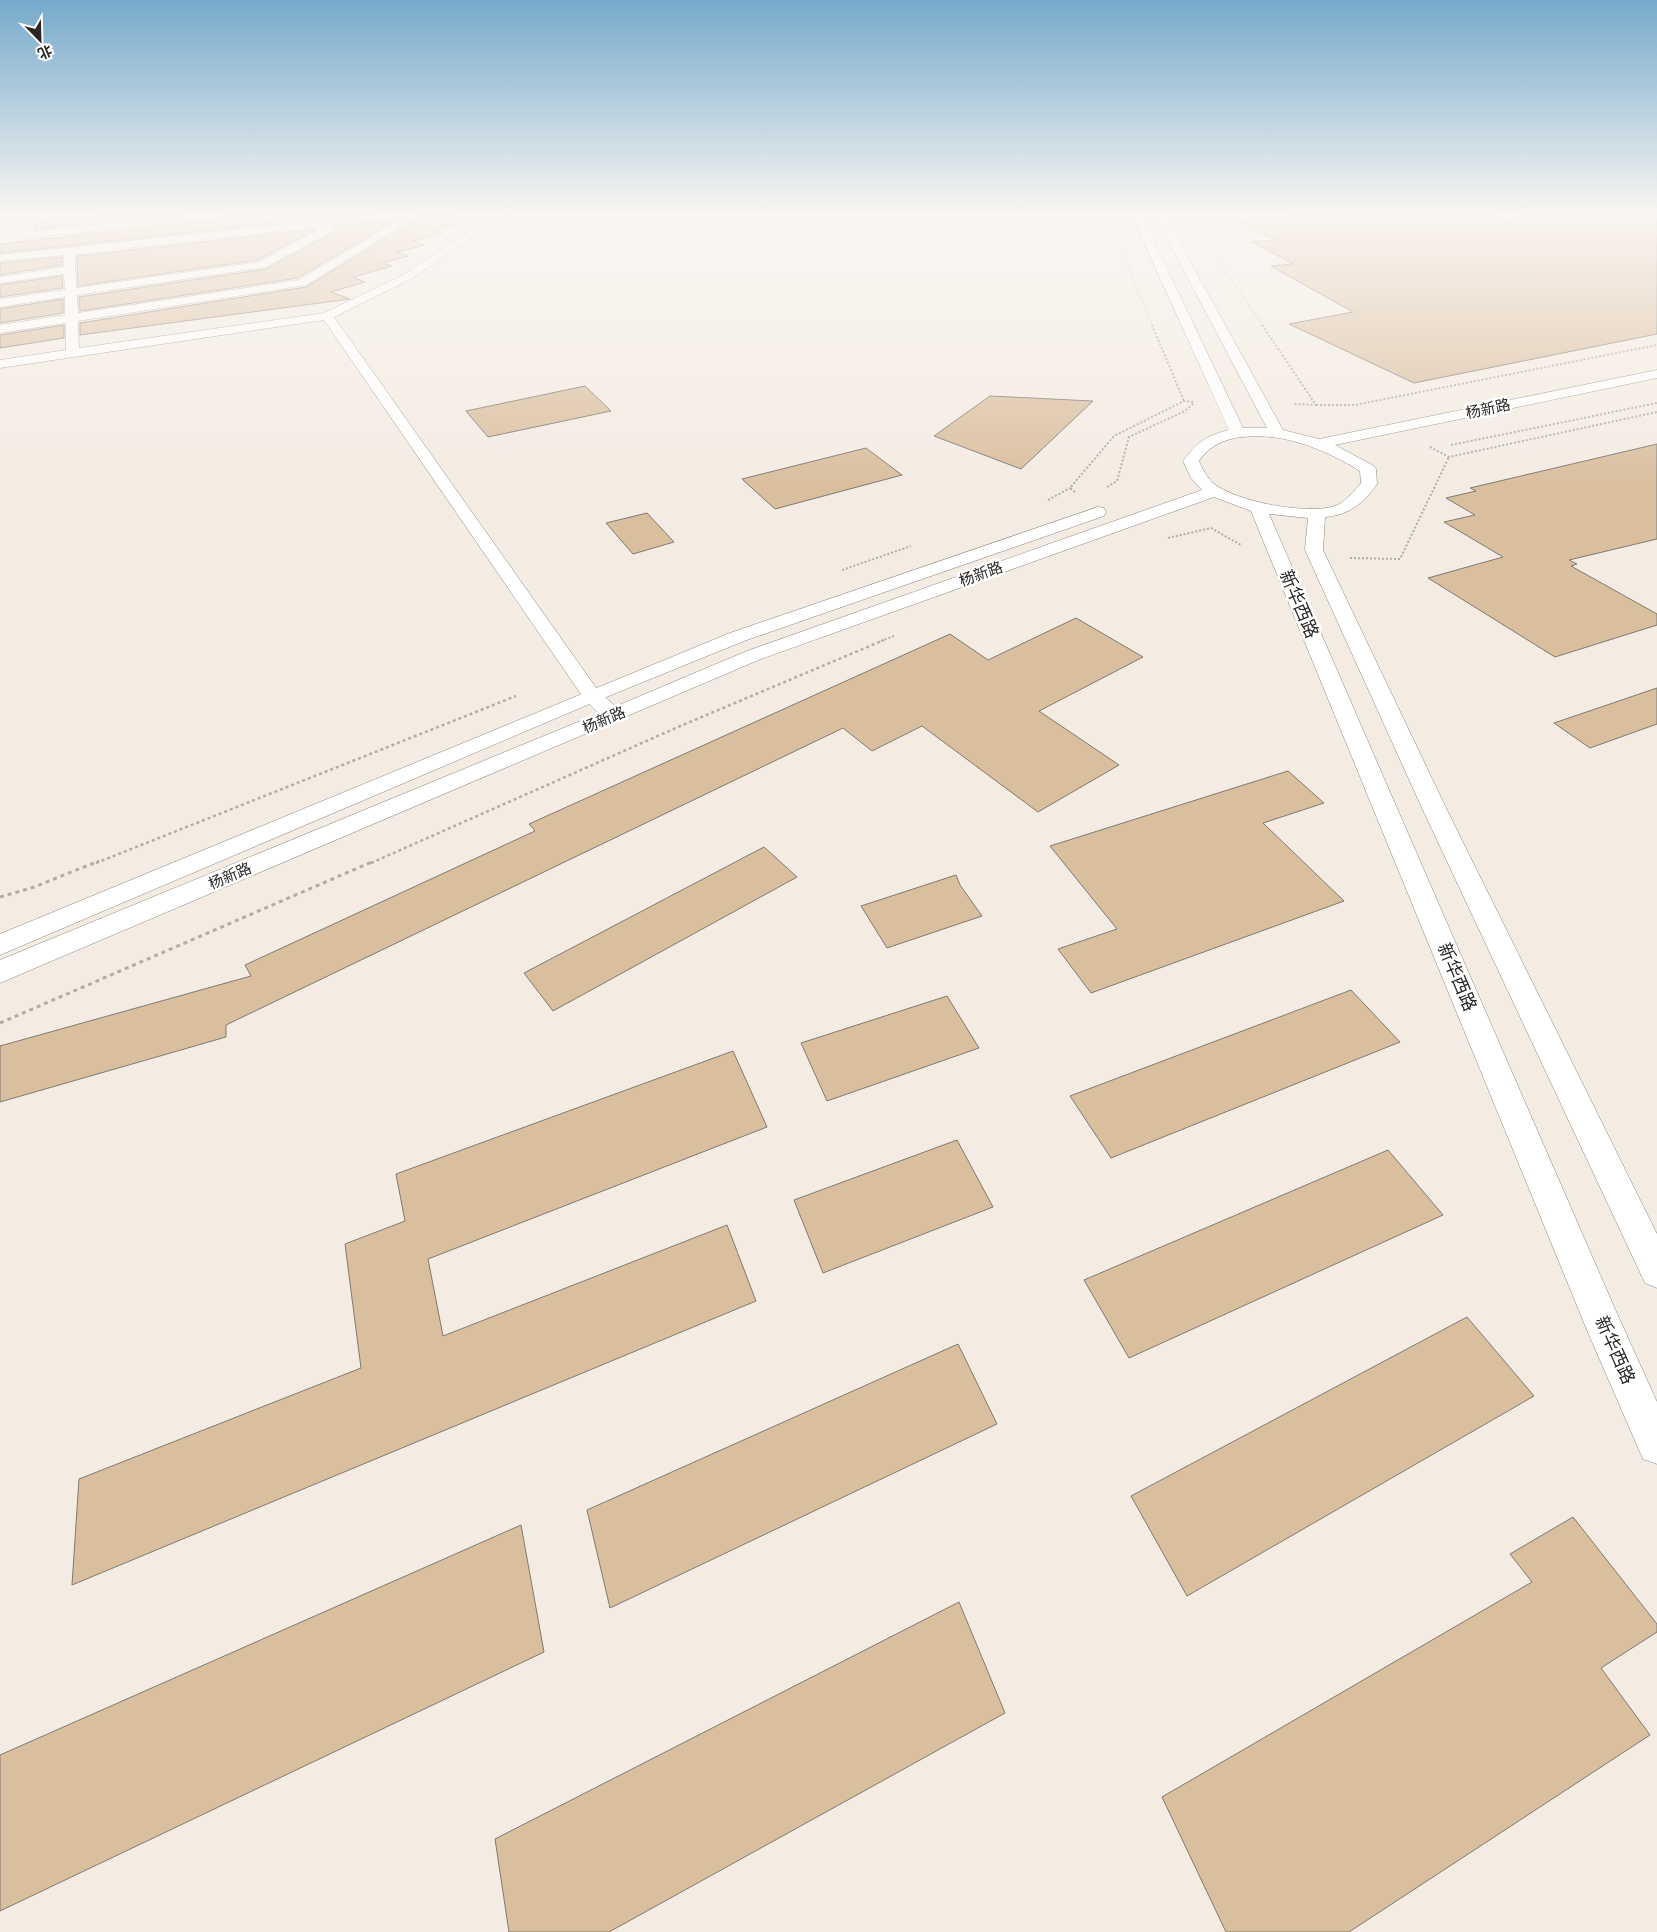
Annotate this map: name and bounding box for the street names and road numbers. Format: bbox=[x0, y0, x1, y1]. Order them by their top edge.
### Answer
street label: 杨新路 bbox=[1464, 396, 1512, 422]
street label: 杨新路 bbox=[957, 558, 1005, 590]
street label: 新华西路 bbox=[1275, 567, 1323, 641]
street label: 杨新路 bbox=[580, 703, 628, 737]
street label: 杨新路 bbox=[206, 859, 254, 893]
street label: 新华西路 bbox=[1433, 940, 1481, 1014]
street label: 新华西路 bbox=[1590, 1313, 1640, 1387]

